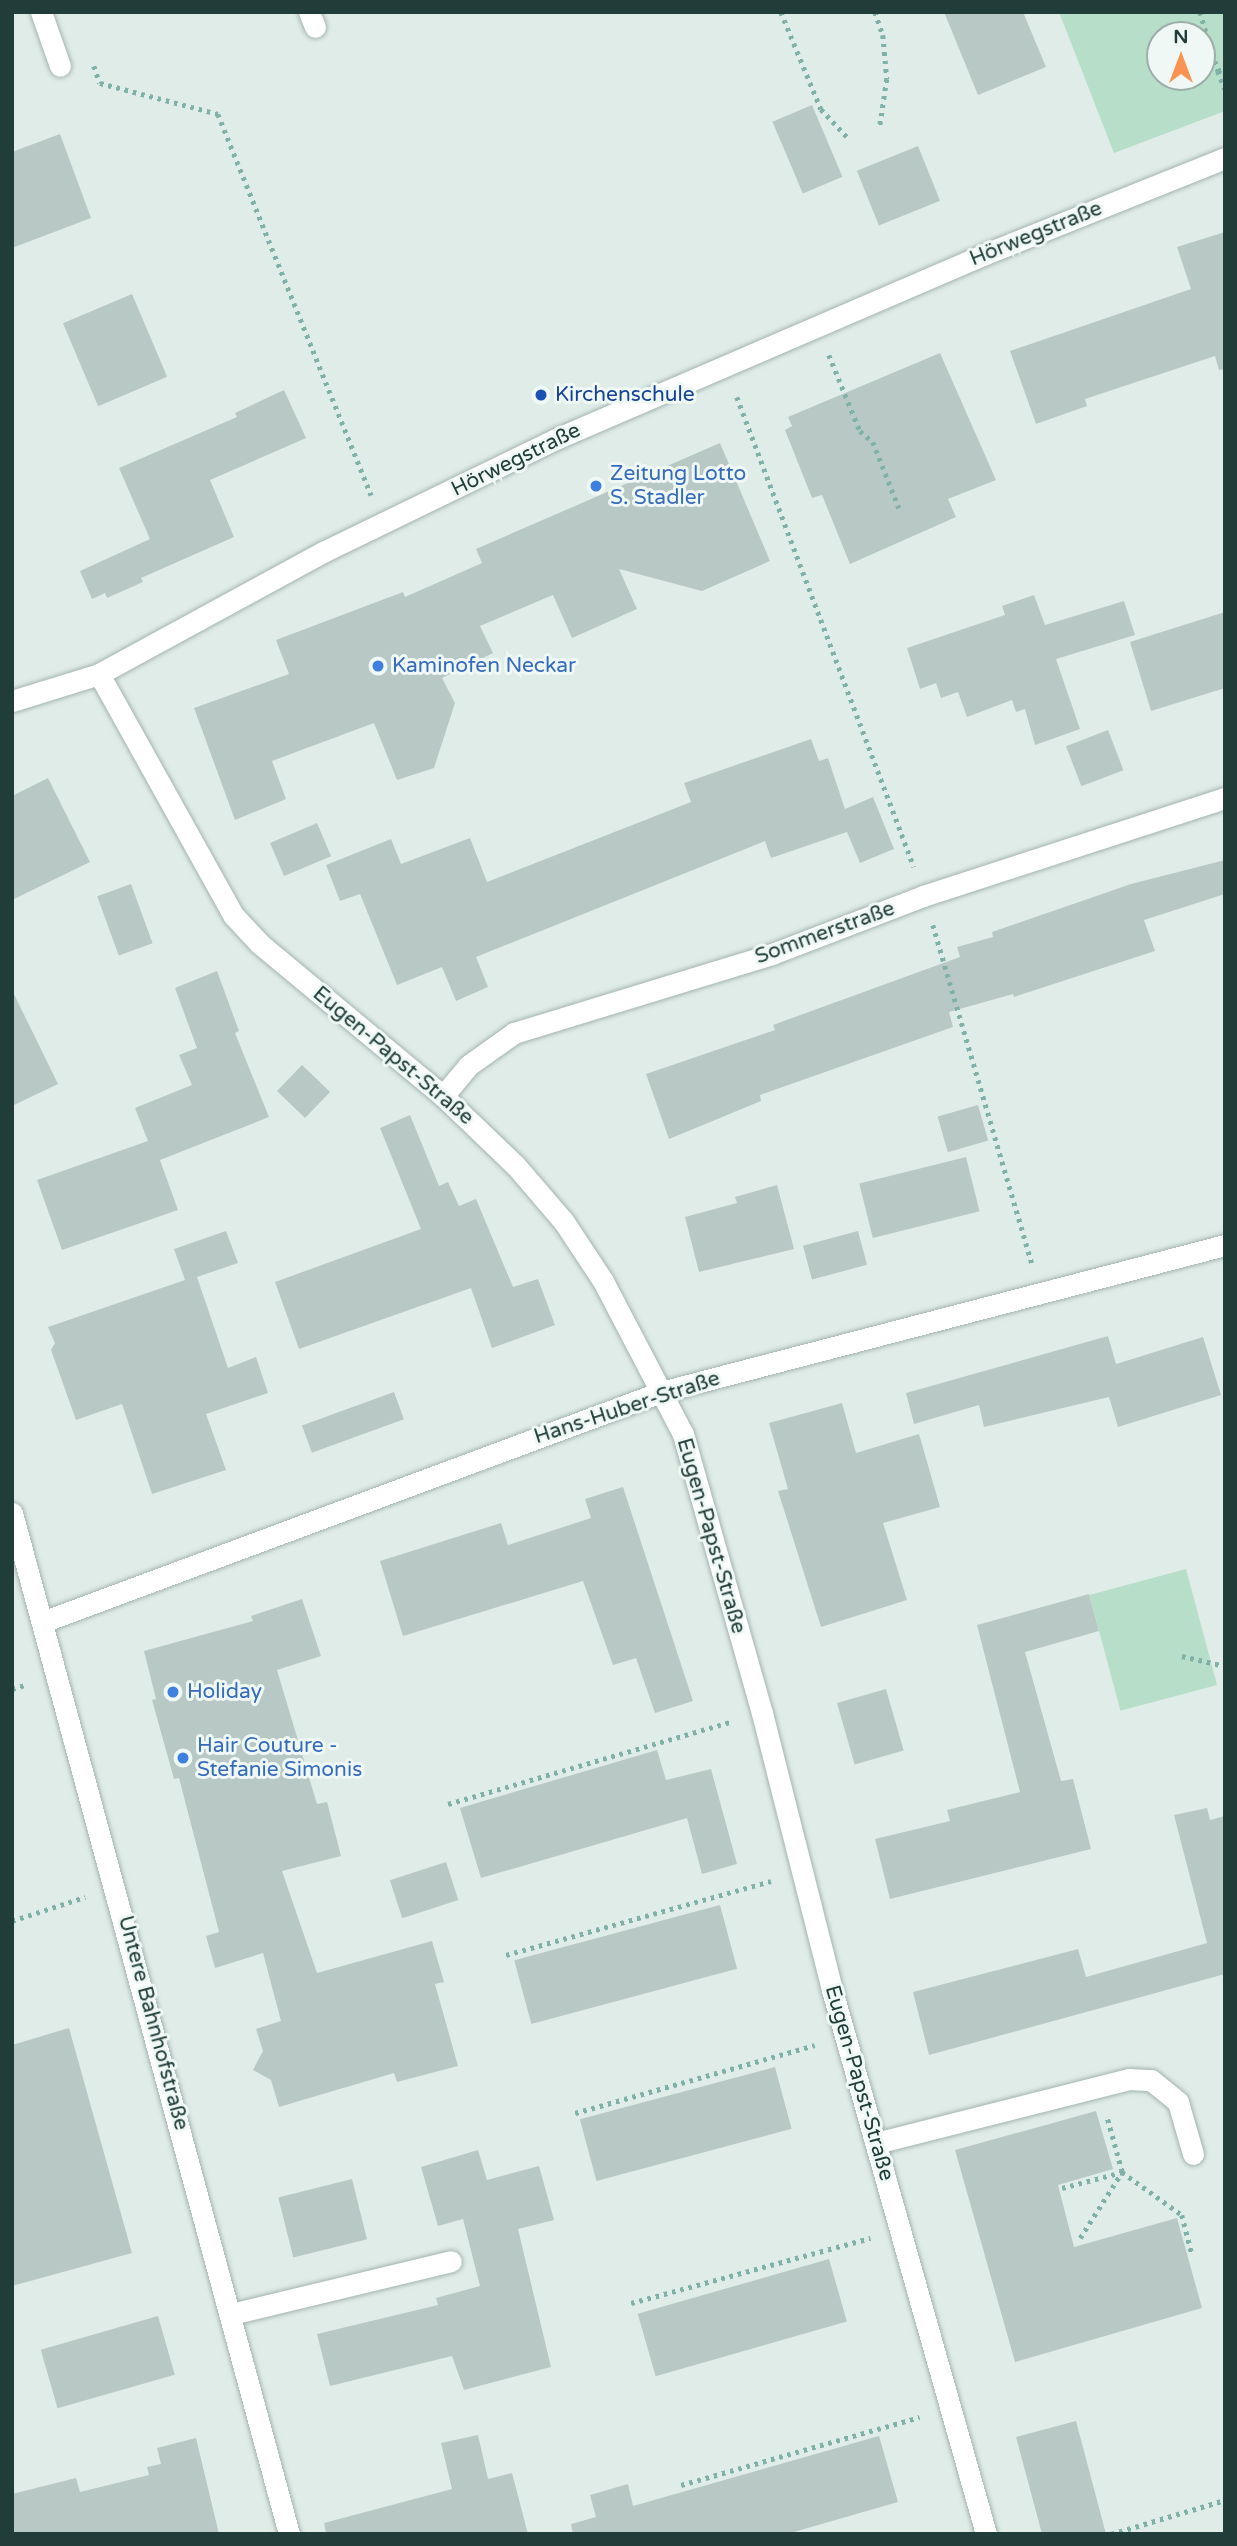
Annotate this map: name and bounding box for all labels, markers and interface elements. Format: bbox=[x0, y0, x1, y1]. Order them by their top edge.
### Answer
north arrow bbox=[1146, 21, 1216, 91]
text: N bbox=[1173, 26, 1189, 48]
street label: Hörwegstraße bbox=[966, 196, 1106, 272]
place label: Kirchenschule bbox=[555, 382, 695, 408]
marker: Kirchenschule bbox=[533, 387, 549, 403]
street label: Hörwegstraße bbox=[447, 418, 585, 502]
place label: Zeitung Lotto S. Stadler bbox=[610, 461, 746, 511]
marker: Zeitung Lotto S. Stadler bbox=[588, 478, 604, 494]
place label: Kaminofen Neckar bbox=[392, 653, 576, 679]
marker: Kaminofen Neckar bbox=[370, 658, 386, 674]
street label: Sommerstraße bbox=[752, 896, 898, 970]
street label: Eugen-Papst-Straße bbox=[307, 981, 479, 1131]
street label: Hans-Huber-Straße bbox=[531, 1366, 723, 1450]
street label: Eugen-Papst-Straße bbox=[671, 1435, 751, 1637]
place label: Holiday bbox=[187, 1679, 262, 1705]
marker: Holiday bbox=[165, 1684, 181, 1700]
place label: Hair Couture - Stefanie Simonis bbox=[197, 1733, 362, 1783]
marker: Hair Couture - Stefanie Simonis bbox=[175, 1750, 191, 1766]
street label: Untere Bahnhofstraße bbox=[112, 1913, 194, 2133]
street label: Eugen-Papst-Straße bbox=[819, 1982, 899, 2184]

